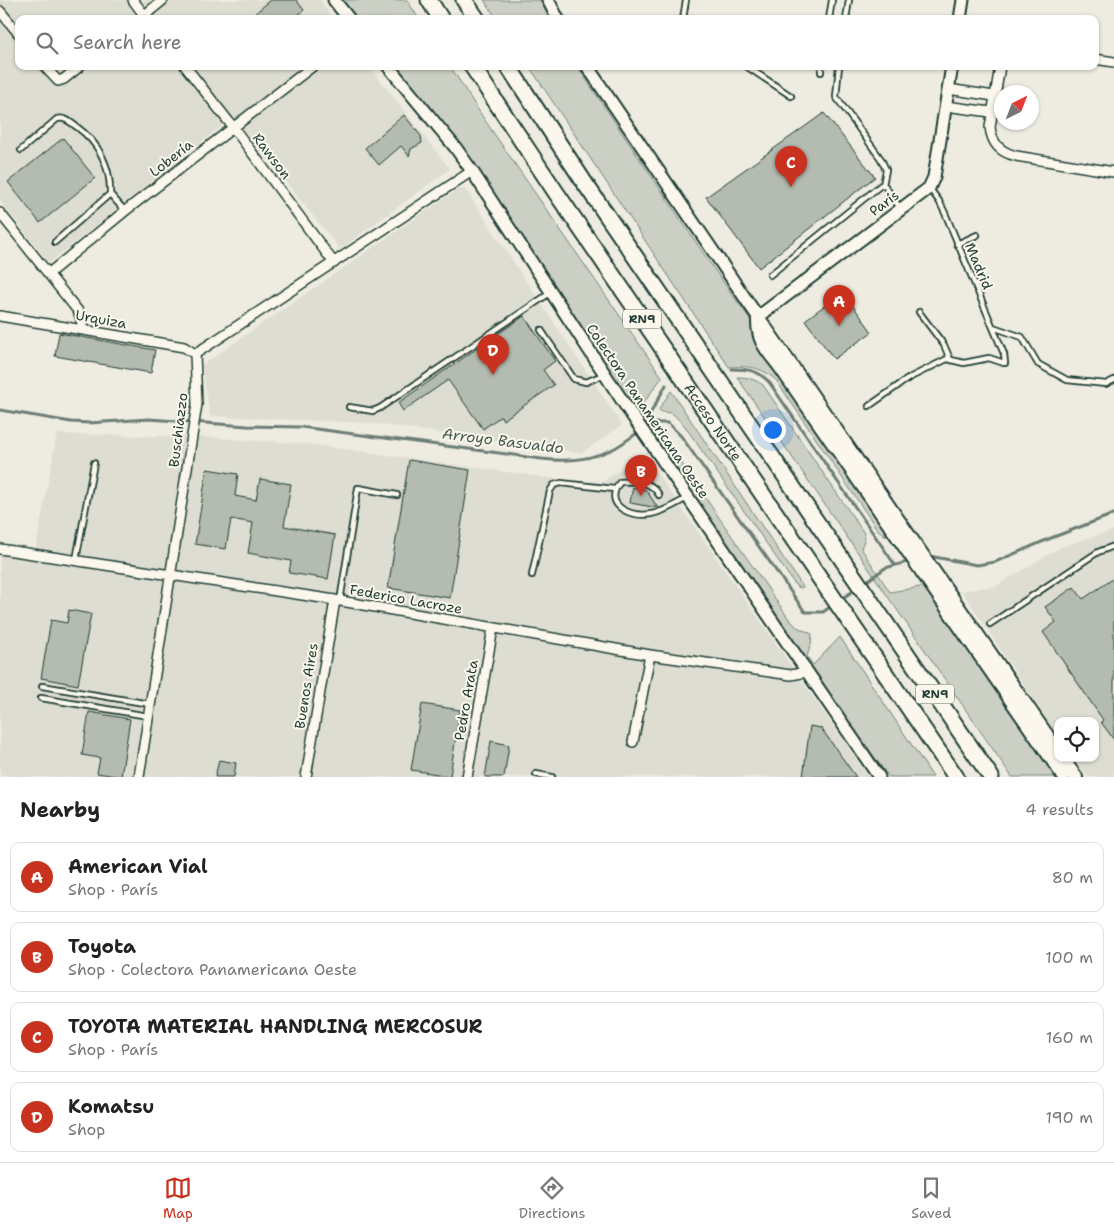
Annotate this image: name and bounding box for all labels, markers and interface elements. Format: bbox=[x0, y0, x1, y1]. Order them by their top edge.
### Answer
search box bbox=[15, 15, 1099, 70]
icon: search bbox=[33, 29, 61, 57]
text: Search here bbox=[73, 30, 182, 55]
north arrow bbox=[994, 85, 1039, 130]
street label: Rawson bbox=[249, 129, 296, 183]
street label: Lobería bbox=[146, 135, 197, 181]
pin: C bbox=[775, 146, 807, 187]
street label: París bbox=[866, 186, 903, 220]
street label: Madrid bbox=[961, 240, 997, 292]
pin: A bbox=[823, 285, 855, 326]
street label: Urquiza bbox=[74, 306, 128, 332]
road number: RN9 bbox=[623, 310, 661, 328]
street label: Colectora Panamericana Oeste bbox=[583, 320, 713, 502]
pin: D bbox=[477, 334, 509, 375]
street label: Acceso Norte bbox=[680, 380, 746, 464]
street label: Buschiazzo bbox=[164, 392, 192, 468]
your location bbox=[760, 417, 786, 443]
water label: Arroyo Basualdo bbox=[441, 424, 565, 458]
pin: B bbox=[625, 455, 657, 496]
street label: Federico Lacroze bbox=[348, 580, 464, 618]
street label: Buenos Aires bbox=[290, 642, 322, 730]
street label: Pedro Arata bbox=[450, 658, 482, 742]
road number: RN9 bbox=[916, 684, 954, 704]
map controls bbox=[1054, 717, 1099, 762]
button: locate bbox=[1054, 717, 1099, 762]
text: Nearby bbox=[20, 796, 100, 824]
text: 4 results bbox=[1025, 799, 1094, 820]
text: American Vial bbox=[68, 854, 208, 879]
text: A bbox=[31, 867, 43, 888]
text: 80 m bbox=[1052, 867, 1093, 888]
text: Shop · París bbox=[68, 879, 158, 900]
text: Toyota bbox=[68, 934, 136, 959]
text: B bbox=[32, 947, 42, 968]
text: 100 m bbox=[1045, 947, 1093, 968]
text: Shop · Colectora Panamericana Oeste bbox=[68, 959, 357, 980]
text: TOYOTA MATERIAL HANDLING MERCOSUR bbox=[68, 1014, 482, 1039]
text: C bbox=[32, 1027, 42, 1048]
text: 160 m bbox=[1046, 1027, 1093, 1048]
text: Shop · París bbox=[68, 1039, 158, 1060]
text: Komatsu bbox=[68, 1094, 154, 1119]
text: D bbox=[31, 1107, 43, 1128]
text: 190 m bbox=[1046, 1107, 1093, 1128]
text: Shop bbox=[68, 1119, 105, 1140]
tab: Map bbox=[163, 1174, 193, 1222]
tab: Directions bbox=[519, 1174, 585, 1222]
tab: Saved bbox=[911, 1174, 951, 1222]

